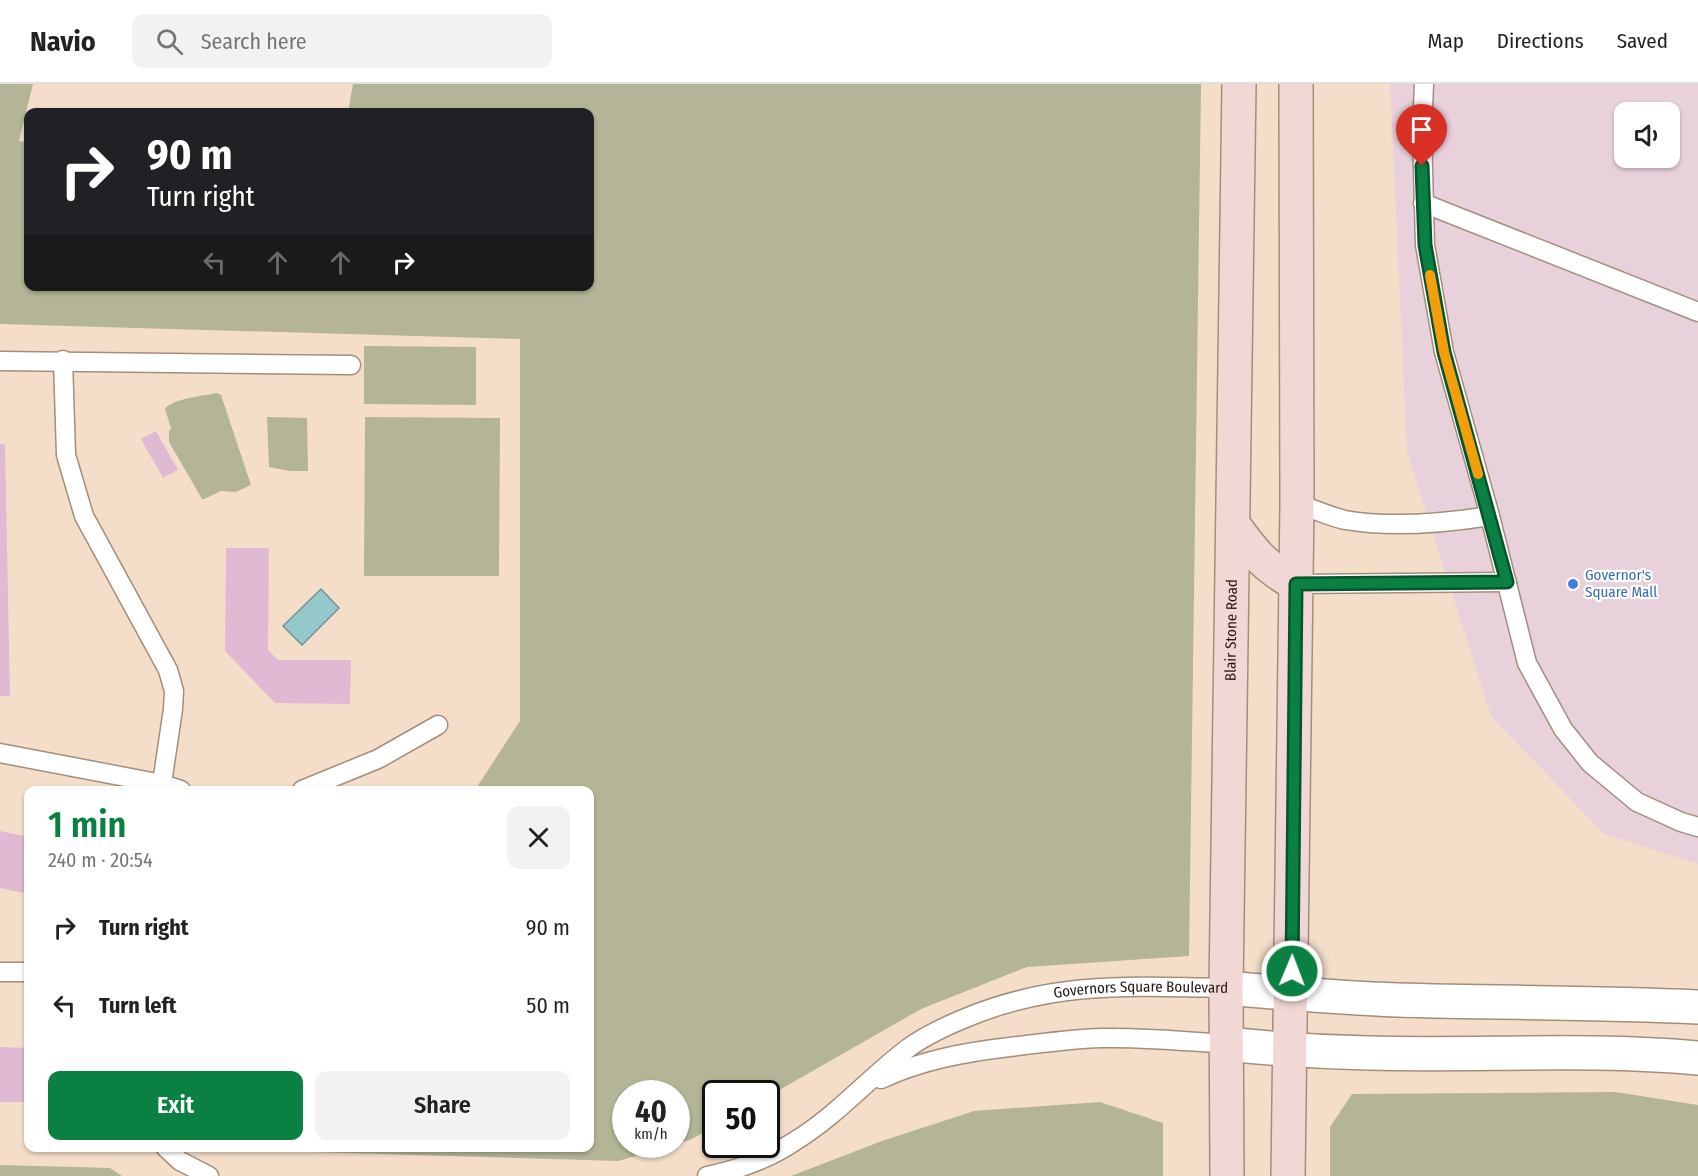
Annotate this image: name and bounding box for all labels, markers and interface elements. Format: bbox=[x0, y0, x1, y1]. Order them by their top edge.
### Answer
search box bbox=[132, 14, 552, 68]
text: Navio bbox=[30, 25, 96, 58]
icon: search bbox=[153, 25, 186, 58]
text: Search here bbox=[201, 28, 307, 55]
text: Map bbox=[1427, 28, 1464, 54]
text: Directions bbox=[1497, 28, 1584, 54]
text: Saved bbox=[1617, 28, 1668, 54]
map controls bbox=[1614, 102, 1680, 168]
button: sound bbox=[1614, 102, 1680, 168]
pin bbox=[1396, 104, 1447, 166]
icon: arrive bbox=[1405, 113, 1438, 146]
text: 90 m bbox=[147, 130, 232, 180]
icon: right bbox=[48, 132, 126, 210]
text: Turn right bbox=[147, 181, 255, 213]
icon: left bbox=[198, 246, 231, 279]
icon: ahead bbox=[261, 246, 294, 279]
icon: ahead bbox=[324, 246, 357, 279]
icon: right bbox=[387, 246, 420, 279]
place label: Governor's Square Mall bbox=[1585, 566, 1657, 601]
marker: Governor's Square Mall bbox=[1566, 577, 1580, 591]
street label: Blair Stone Road bbox=[1221, 579, 1241, 681]
text: 1 min bbox=[48, 803, 126, 847]
button: close bbox=[507, 806, 570, 869]
text: 240 m · 20:54 bbox=[48, 848, 153, 872]
icon: right bbox=[48, 911, 81, 944]
text: Turn right bbox=[99, 914, 188, 941]
text: 90 m bbox=[526, 914, 570, 941]
position arrow bbox=[1260, 939, 1324, 1003]
street label: Governors Square Boulevard bbox=[1052, 978, 1228, 1002]
icon: left bbox=[48, 989, 81, 1022]
text: Turn left bbox=[99, 992, 177, 1019]
text: 50 m bbox=[526, 992, 570, 1019]
button: Exit bbox=[48, 1071, 303, 1140]
button: Share bbox=[315, 1071, 570, 1140]
speed limit sign: 50 bbox=[702, 1080, 780, 1158]
text: 40 bbox=[635, 1094, 667, 1130]
text: km/h bbox=[634, 1125, 668, 1143]

